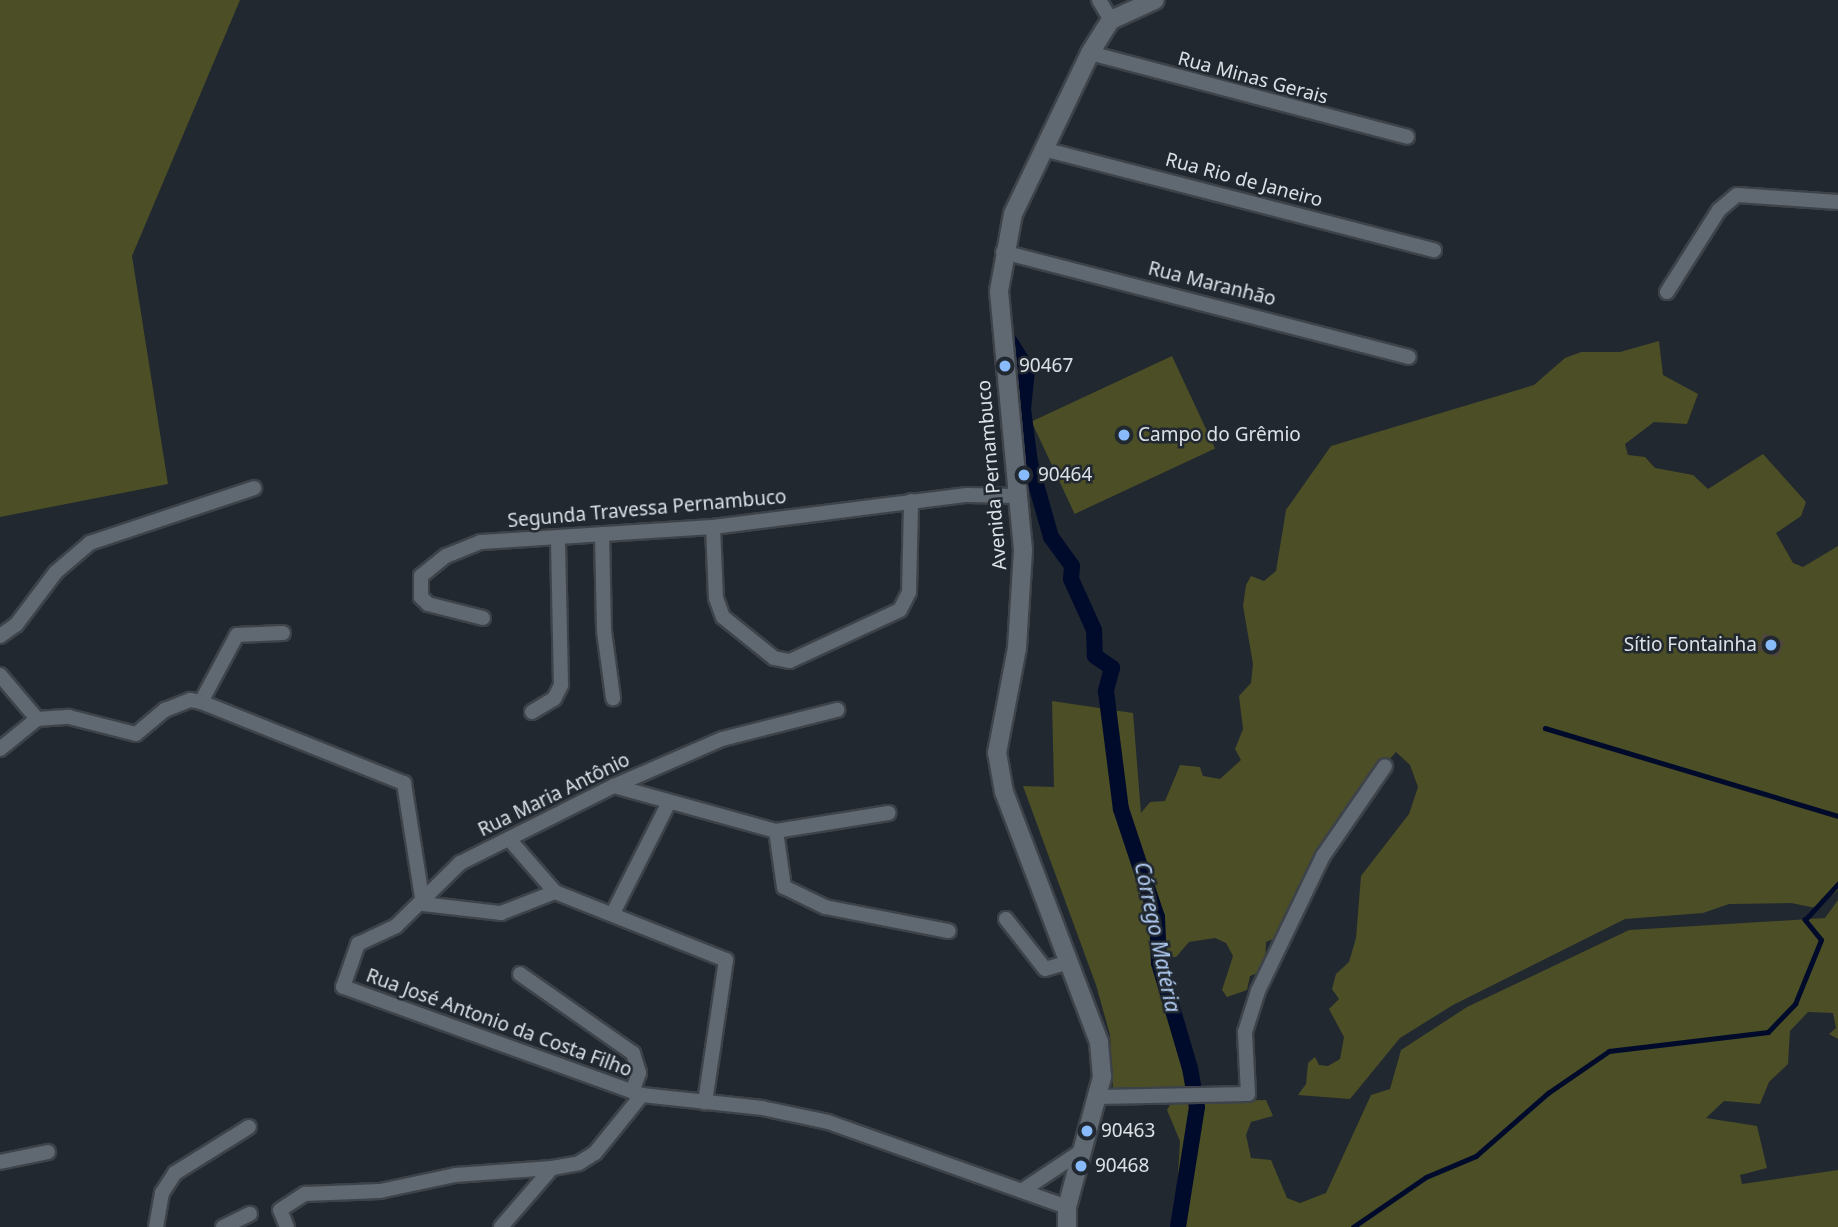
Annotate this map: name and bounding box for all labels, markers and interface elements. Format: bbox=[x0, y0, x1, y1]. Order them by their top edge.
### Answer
street label: Rua Minas Gerais bbox=[1175, 47, 1331, 109]
street label: Rua Rio de Janeiro bbox=[1163, 148, 1325, 212]
street label: Rua Maranhão bbox=[1146, 257, 1278, 311]
place label: 90467 bbox=[1019, 355, 1073, 377]
marker: 90467 bbox=[997, 358, 1013, 374]
street label: Avenida Pernambuco bbox=[972, 379, 1012, 571]
place label: Campo do Grêmio bbox=[1138, 424, 1301, 446]
marker: Campo do Grêmio bbox=[1116, 427, 1132, 443]
place label: 90464 bbox=[1038, 464, 1092, 486]
marker: 90464 bbox=[1016, 467, 1032, 483]
street label: Segunda Travessa Pernambuco bbox=[507, 485, 787, 533]
place label: Sítio Fontainha bbox=[1624, 634, 1757, 656]
marker: Sítio Fontainha bbox=[1763, 637, 1779, 653]
street label: Rua Maria Antônio bbox=[475, 748, 633, 842]
water label: Córrego Matéria bbox=[1130, 859, 1186, 1015]
street label: Rua José Antonio da Costa Filho bbox=[363, 964, 635, 1082]
place label: 90463 bbox=[1101, 1120, 1155, 1142]
marker: 90463 bbox=[1079, 1123, 1095, 1139]
place label: 90468 bbox=[1095, 1155, 1149, 1177]
marker: 90468 bbox=[1073, 1158, 1089, 1174]

